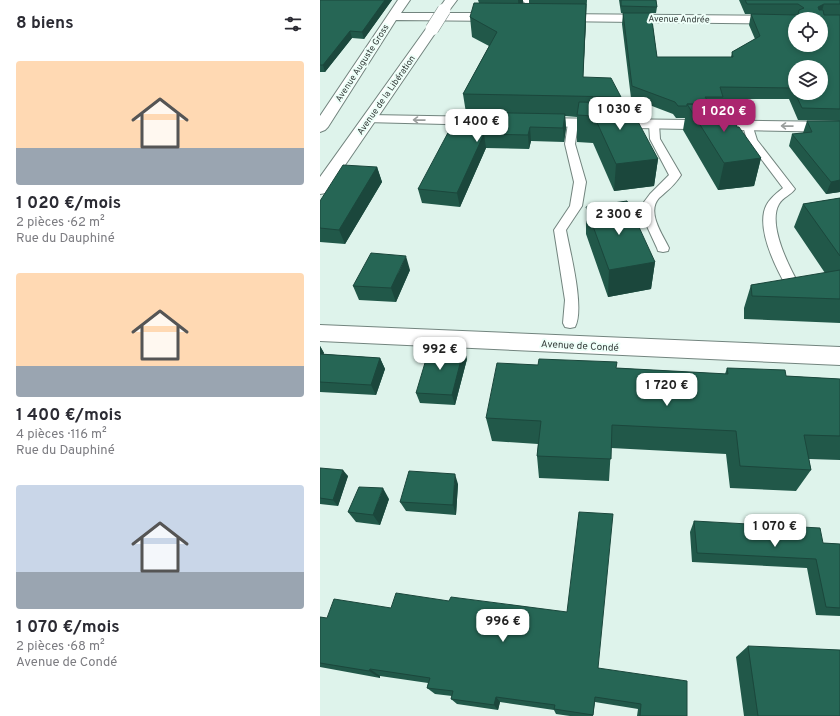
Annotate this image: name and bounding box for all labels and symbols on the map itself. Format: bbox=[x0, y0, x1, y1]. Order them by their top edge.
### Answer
street label: Avenue Andrée bbox=[648, 13, 710, 26]
street label: Avenue Auguste Gross bbox=[333, 22, 392, 104]
street label: Avenue de la Libération bbox=[355, 54, 418, 137]
pin: 1 030 € bbox=[583, 97, 657, 131]
pin: 1 020 € bbox=[687, 99, 761, 133]
pin: 1 400 € bbox=[440, 109, 514, 143]
one-way arrow bbox=[413, 116, 426, 124]
one-way arrow bbox=[781, 122, 794, 130]
pin: 2 300 € bbox=[582, 202, 656, 236]
pin: 992 € bbox=[412, 337, 468, 371]
street label: Avenue de Condé bbox=[541, 338, 619, 355]
pin: 1 720 € bbox=[630, 373, 704, 407]
pin: 1 070 € bbox=[738, 514, 812, 548]
pin: 996 € bbox=[475, 609, 531, 643]

